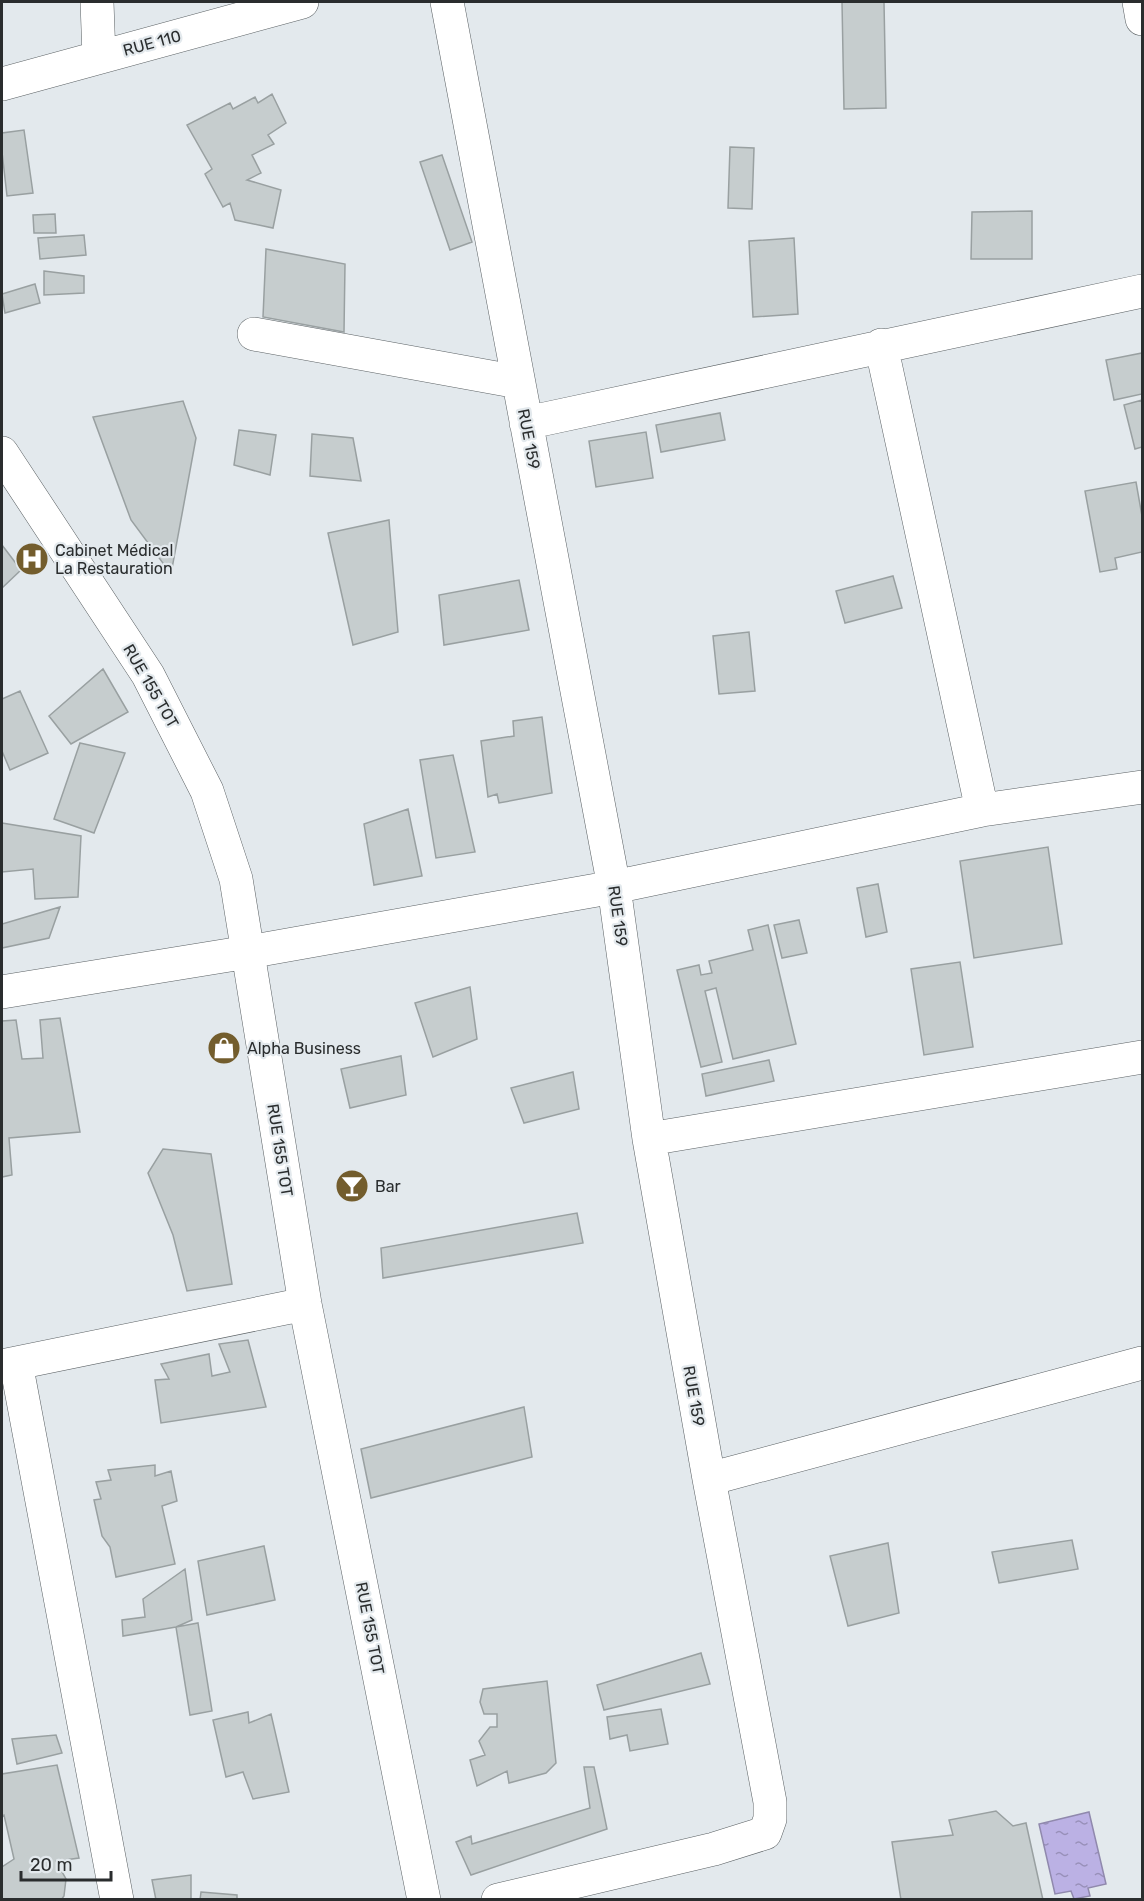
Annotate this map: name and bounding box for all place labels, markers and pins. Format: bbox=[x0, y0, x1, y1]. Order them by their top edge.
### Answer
hospital icon: Cabinet Médical La Restauration bbox=[14, 541, 50, 577]
place label: Cabinet Médical La Restauration bbox=[55, 541, 173, 578]
shop icon: Alpha Business bbox=[206, 1030, 242, 1066]
place label: Alpha Business bbox=[247, 1039, 361, 1058]
bar icon: Bar bbox=[334, 1168, 370, 1204]
place label: Bar bbox=[375, 1177, 401, 1196]

